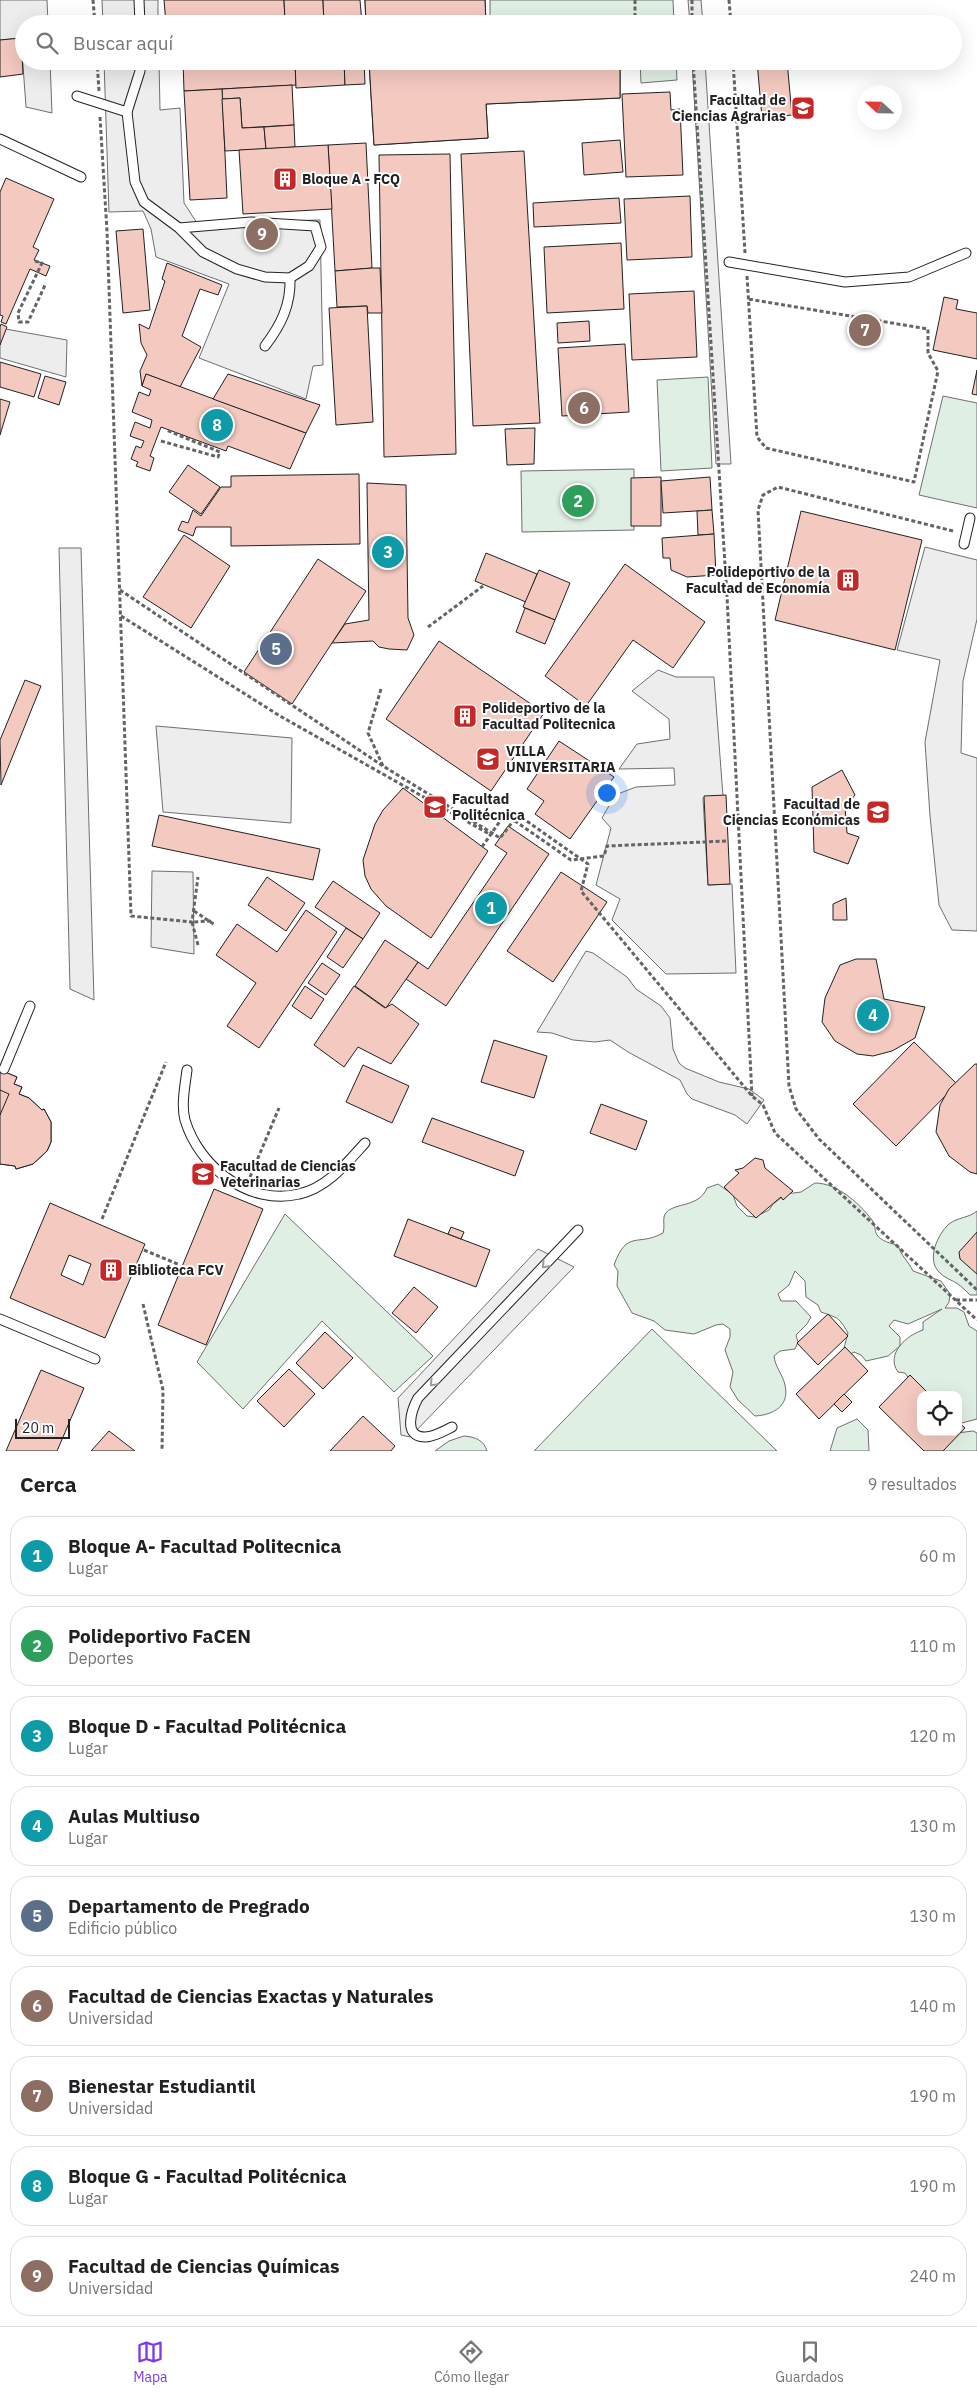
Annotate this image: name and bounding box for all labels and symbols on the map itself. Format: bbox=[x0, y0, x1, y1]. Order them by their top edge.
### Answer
north arrow bbox=[857, 85, 902, 130]
place label: Facultad de Ciencias Agrarias bbox=[672, 91, 786, 125]
school or university icon: Facultad de Ciencias Agrarias bbox=[790, 95, 816, 121]
building icon: Bloque A - FCQ bbox=[272, 166, 298, 192]
place label: Bloque A - FCQ bbox=[302, 170, 400, 188]
pin: 9 bbox=[246, 215, 278, 253]
pin: 7 bbox=[849, 311, 881, 349]
pin: 6 bbox=[568, 389, 600, 427]
pin: 8 bbox=[201, 406, 233, 444]
pin: 2 bbox=[562, 482, 594, 520]
pin: 3 bbox=[372, 533, 404, 571]
place label: Polideportivo de la Facultad de Economía bbox=[686, 563, 830, 597]
building icon: Polideportivo de la Facultad de Economía bbox=[835, 567, 861, 593]
pin: 5 bbox=[260, 630, 292, 668]
place label: Polideportivo de la Facultad Politecnica bbox=[482, 699, 616, 733]
building icon: Polideportivo de la Facultad Politecnica bbox=[452, 703, 478, 729]
place label: VILLA UNIVERSITARIA bbox=[506, 742, 616, 776]
school or university icon: VILLA UNIVERSITARIA bbox=[475, 746, 501, 772]
your location bbox=[594, 780, 620, 806]
place label: Facultad Politécnica bbox=[452, 790, 525, 824]
school or university icon: Facultad Politécnica bbox=[422, 794, 448, 820]
place label: Facultad de Ciencias Económicas bbox=[723, 795, 860, 829]
school or university icon: Facultad de Ciencias Económicas bbox=[865, 799, 891, 825]
pin: 1 bbox=[475, 889, 507, 927]
pin: 4 bbox=[857, 996, 889, 1034]
place label: Facultad de Ciencias Veterinarias bbox=[220, 1157, 356, 1191]
school or university icon: Facultad de Ciencias Veterinarias bbox=[190, 1161, 216, 1187]
building icon: Biblioteca FCV bbox=[98, 1257, 124, 1283]
one-way arrow bbox=[542, 1259, 551, 1268]
place label: Biblioteca FCV bbox=[128, 1261, 224, 1279]
one-way arrow bbox=[430, 1377, 439, 1386]
scale bar bbox=[15, 1416, 70, 1439]

